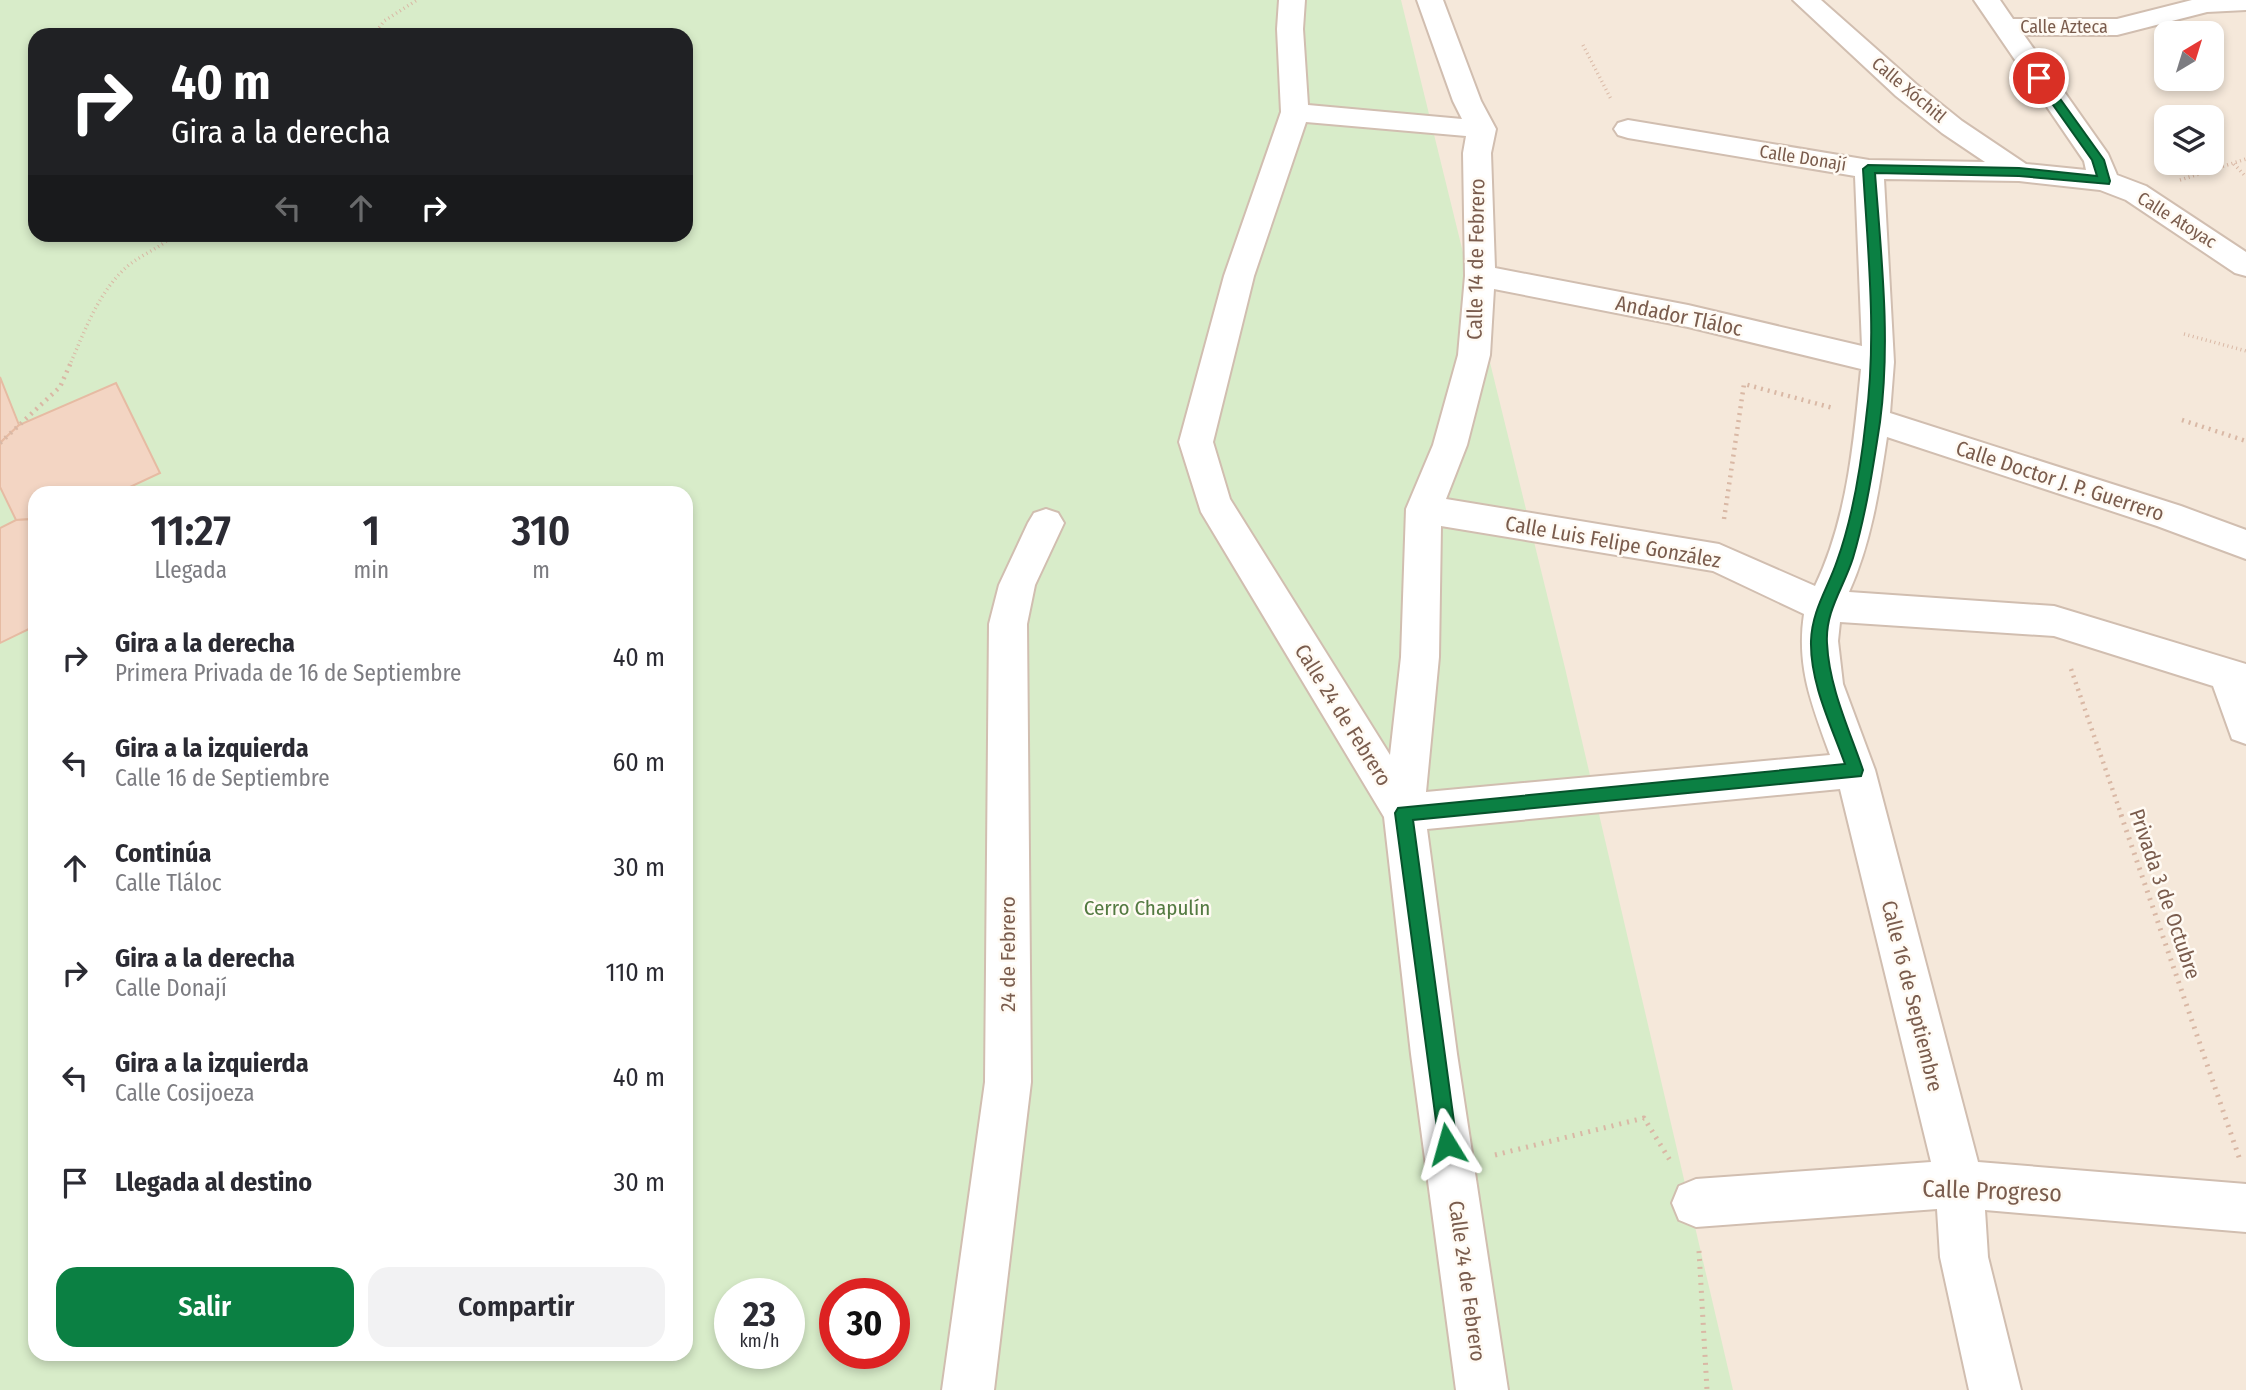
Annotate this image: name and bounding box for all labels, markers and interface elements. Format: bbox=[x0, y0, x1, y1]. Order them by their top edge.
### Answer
street label: Calle Azteca bbox=[2020, 16, 2108, 38]
north arrow bbox=[2154, 21, 2224, 91]
map controls bbox=[2154, 21, 2224, 175]
pin bbox=[2009, 48, 2069, 108]
text: 40 m bbox=[171, 53, 271, 112]
street label: Calle Xóchitl bbox=[1867, 53, 1951, 128]
icon: right bbox=[56, 56, 147, 147]
icon: arrive bbox=[2020, 59, 2058, 97]
button: layers bbox=[2154, 105, 2224, 175]
text: Gira a la derecha bbox=[171, 113, 391, 151]
street label: Calle Donají bbox=[1758, 140, 1848, 176]
street label: Calle 14 de Febrero bbox=[1462, 178, 1490, 340]
street label: Calle Atoyac bbox=[2133, 187, 2221, 253]
icon: left bbox=[269, 189, 307, 227]
icon: ahead bbox=[342, 189, 380, 227]
icon: right bbox=[415, 189, 453, 227]
street label: Andador Tláloc bbox=[1613, 290, 1745, 342]
street label: Calle Doctor J. P. Guerrero bbox=[1953, 435, 2167, 527]
text: 11:27 bbox=[151, 506, 231, 556]
text: 1 bbox=[363, 506, 380, 556]
text: 310 bbox=[512, 506, 570, 556]
street label: Calle Luis Felipe González bbox=[1503, 510, 1723, 574]
text: Llegada bbox=[154, 556, 227, 584]
text: min bbox=[353, 556, 389, 584]
text: m bbox=[532, 556, 550, 584]
text: Gira a la derecha bbox=[115, 628, 295, 659]
icon: right bbox=[56, 639, 94, 677]
street label: Calle 24 de Febrero bbox=[1289, 639, 1397, 791]
text: 40 m bbox=[613, 642, 665, 673]
text: Primera Privada de 16 de Septiembre bbox=[115, 659, 461, 687]
text: Gira a la izquierda bbox=[115, 733, 309, 764]
icon: left bbox=[56, 744, 94, 782]
text: 60 m bbox=[612, 747, 665, 778]
text: Calle 16 de Septiembre bbox=[115, 764, 330, 792]
street label: Privada 3 de Octubre bbox=[2124, 805, 2206, 983]
text: Continúa bbox=[115, 838, 212, 869]
icon: ahead bbox=[56, 849, 94, 887]
text: 30 m bbox=[614, 852, 665, 883]
text: Calle Tláloc bbox=[115, 869, 222, 897]
park label: Cerro Chapulín bbox=[1084, 895, 1210, 921]
street label: 24 de Febrero bbox=[995, 896, 1021, 1012]
street label: Calle 16 de Septiembre bbox=[1876, 898, 1948, 1094]
text: Gira a la derecha bbox=[115, 943, 295, 974]
icon: right bbox=[56, 954, 94, 992]
text: 110 m bbox=[605, 957, 665, 988]
text: Calle Donají bbox=[115, 974, 227, 1002]
text: Gira a la izquierda bbox=[115, 1048, 309, 1079]
icon: left bbox=[56, 1059, 94, 1097]
text: 40 m bbox=[613, 1062, 665, 1093]
text: Calle Cosijoeza bbox=[115, 1079, 254, 1107]
position arrow bbox=[1410, 1107, 1484, 1181]
icon: arrive bbox=[56, 1164, 94, 1202]
text: Llegada al destino bbox=[115, 1167, 312, 1198]
text: 30 m bbox=[614, 1167, 665, 1198]
street label: Calle Progreso bbox=[1922, 1175, 2062, 1207]
street label: Calle 24 de Febrero bbox=[1443, 1199, 1491, 1363]
button: Salir bbox=[56, 1267, 354, 1347]
button: Compartir bbox=[368, 1267, 665, 1347]
speed limit sign: 30 bbox=[819, 1278, 910, 1369]
text: 23 bbox=[743, 1293, 776, 1335]
text: km/h bbox=[739, 1330, 780, 1352]

